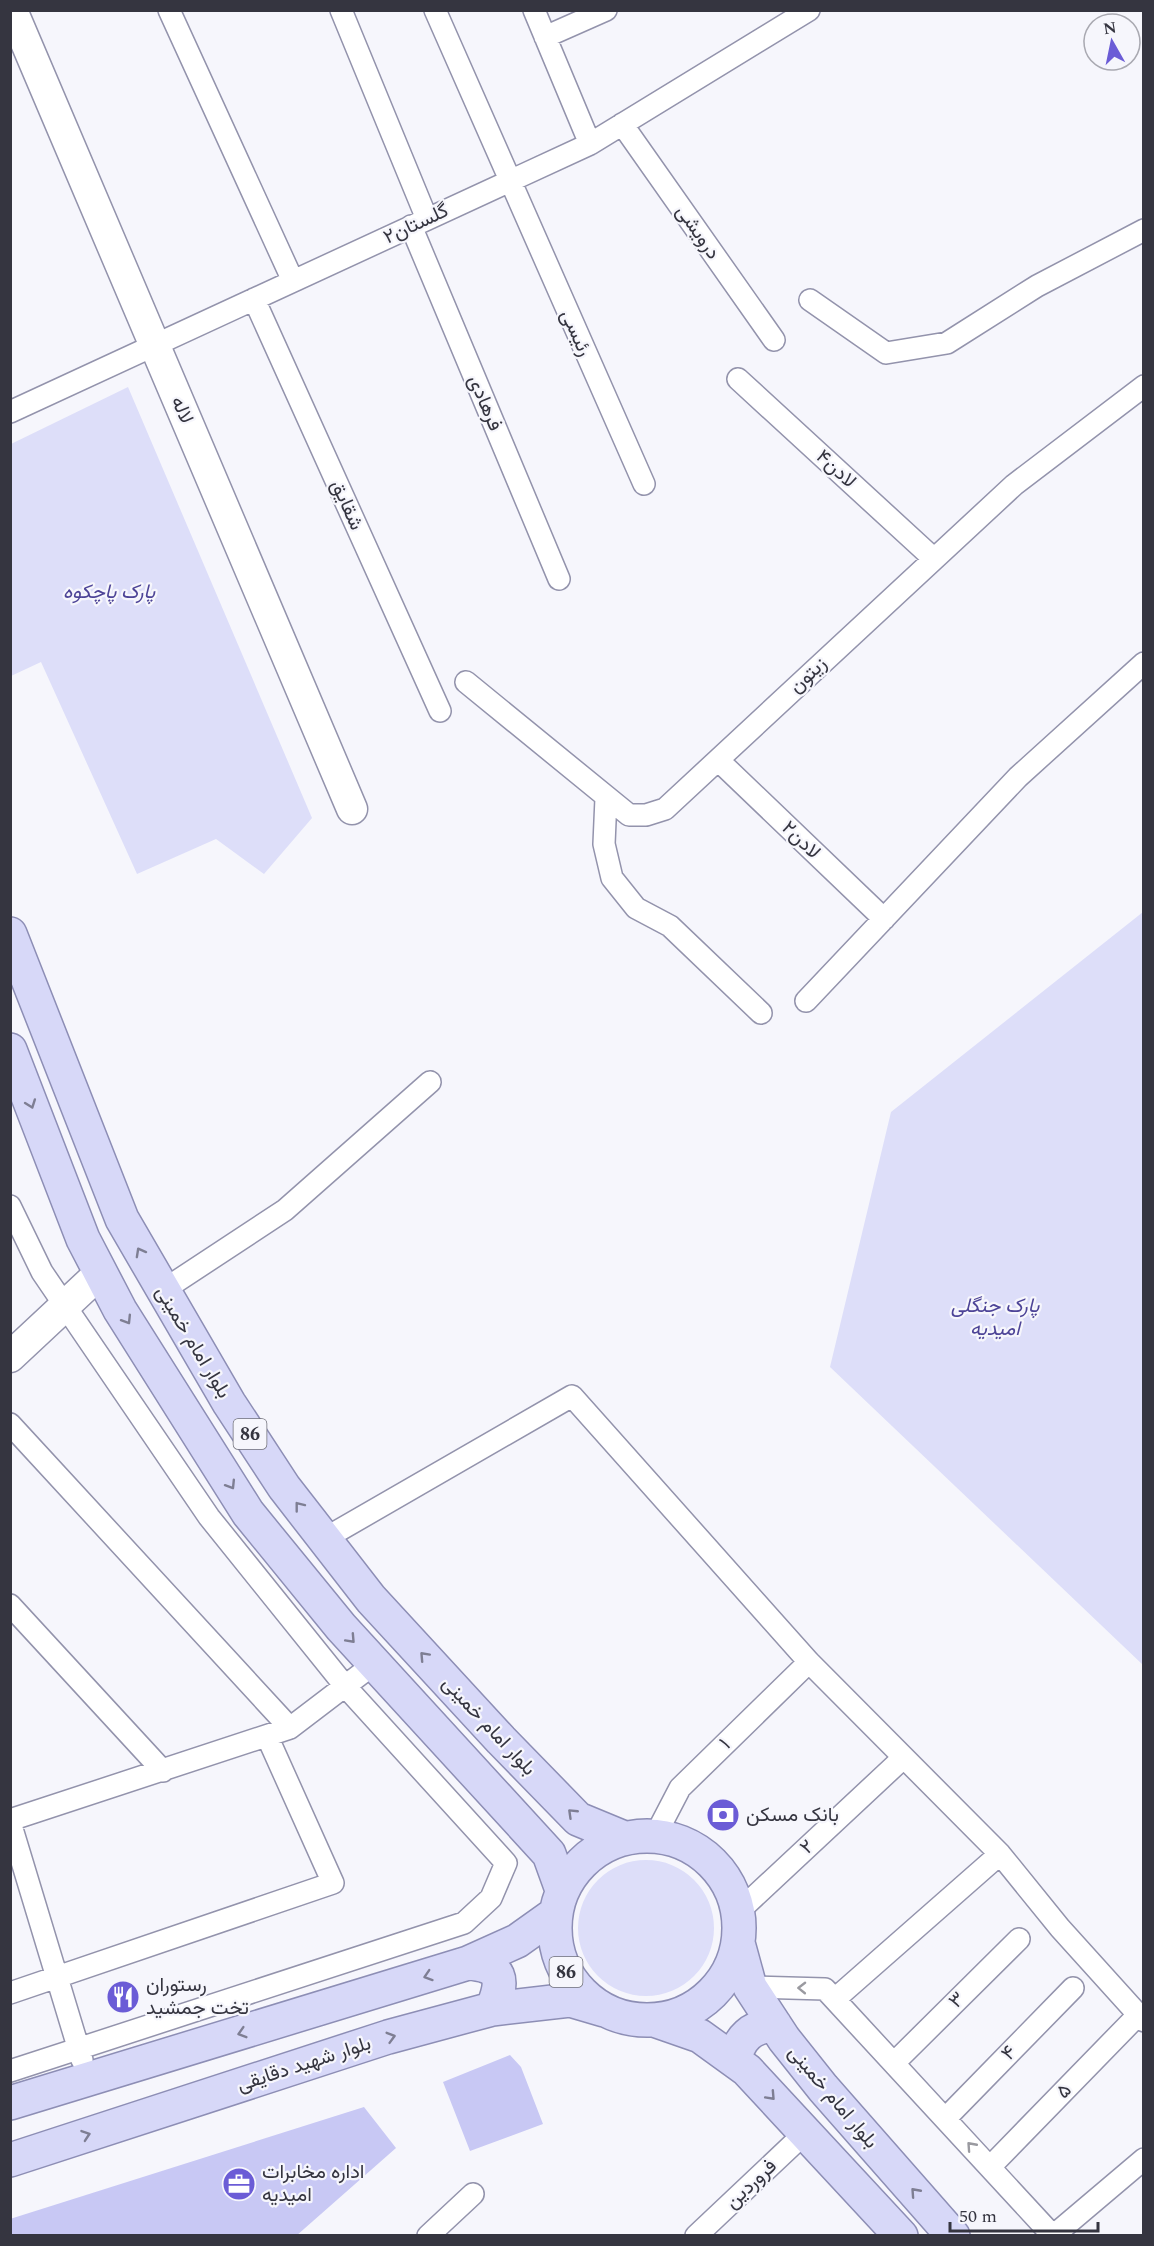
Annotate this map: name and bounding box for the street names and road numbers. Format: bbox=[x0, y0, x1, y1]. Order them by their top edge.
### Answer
street label: گلستان۲ bbox=[378, 196, 454, 252]
street label: درویشی bbox=[668, 198, 728, 266]
street label: رئیسی bbox=[552, 305, 600, 361]
street label: فرهادی bbox=[460, 370, 510, 436]
street label: لاله bbox=[163, 391, 201, 429]
street label: لادن۴ bbox=[809, 442, 863, 496]
street label: شقایق bbox=[323, 475, 371, 535]
street label: زیتون bbox=[782, 649, 834, 701]
street label: لادن۲ bbox=[774, 814, 828, 866]
street label: بلوار امام خمینی bbox=[147, 1280, 239, 1404]
road number: 86 bbox=[234, 1419, 266, 1449]
street label: بلوار امام خمینی bbox=[435, 1669, 543, 1783]
street label: ۱ bbox=[713, 1731, 737, 1757]
street label: ۲ bbox=[793, 1832, 821, 1862]
road number: 86 bbox=[550, 1957, 582, 1987]
street label: ۳ bbox=[942, 1985, 972, 2015]
street label: بلوار شهید دقایقی bbox=[233, 2028, 375, 2100]
street label: ۴ bbox=[994, 2038, 1024, 2068]
street label: بلوار امام خمینی bbox=[781, 2039, 885, 2155]
street label: ۵ bbox=[1049, 2076, 1079, 2106]
street label: فروردین bbox=[718, 2152, 784, 2216]

